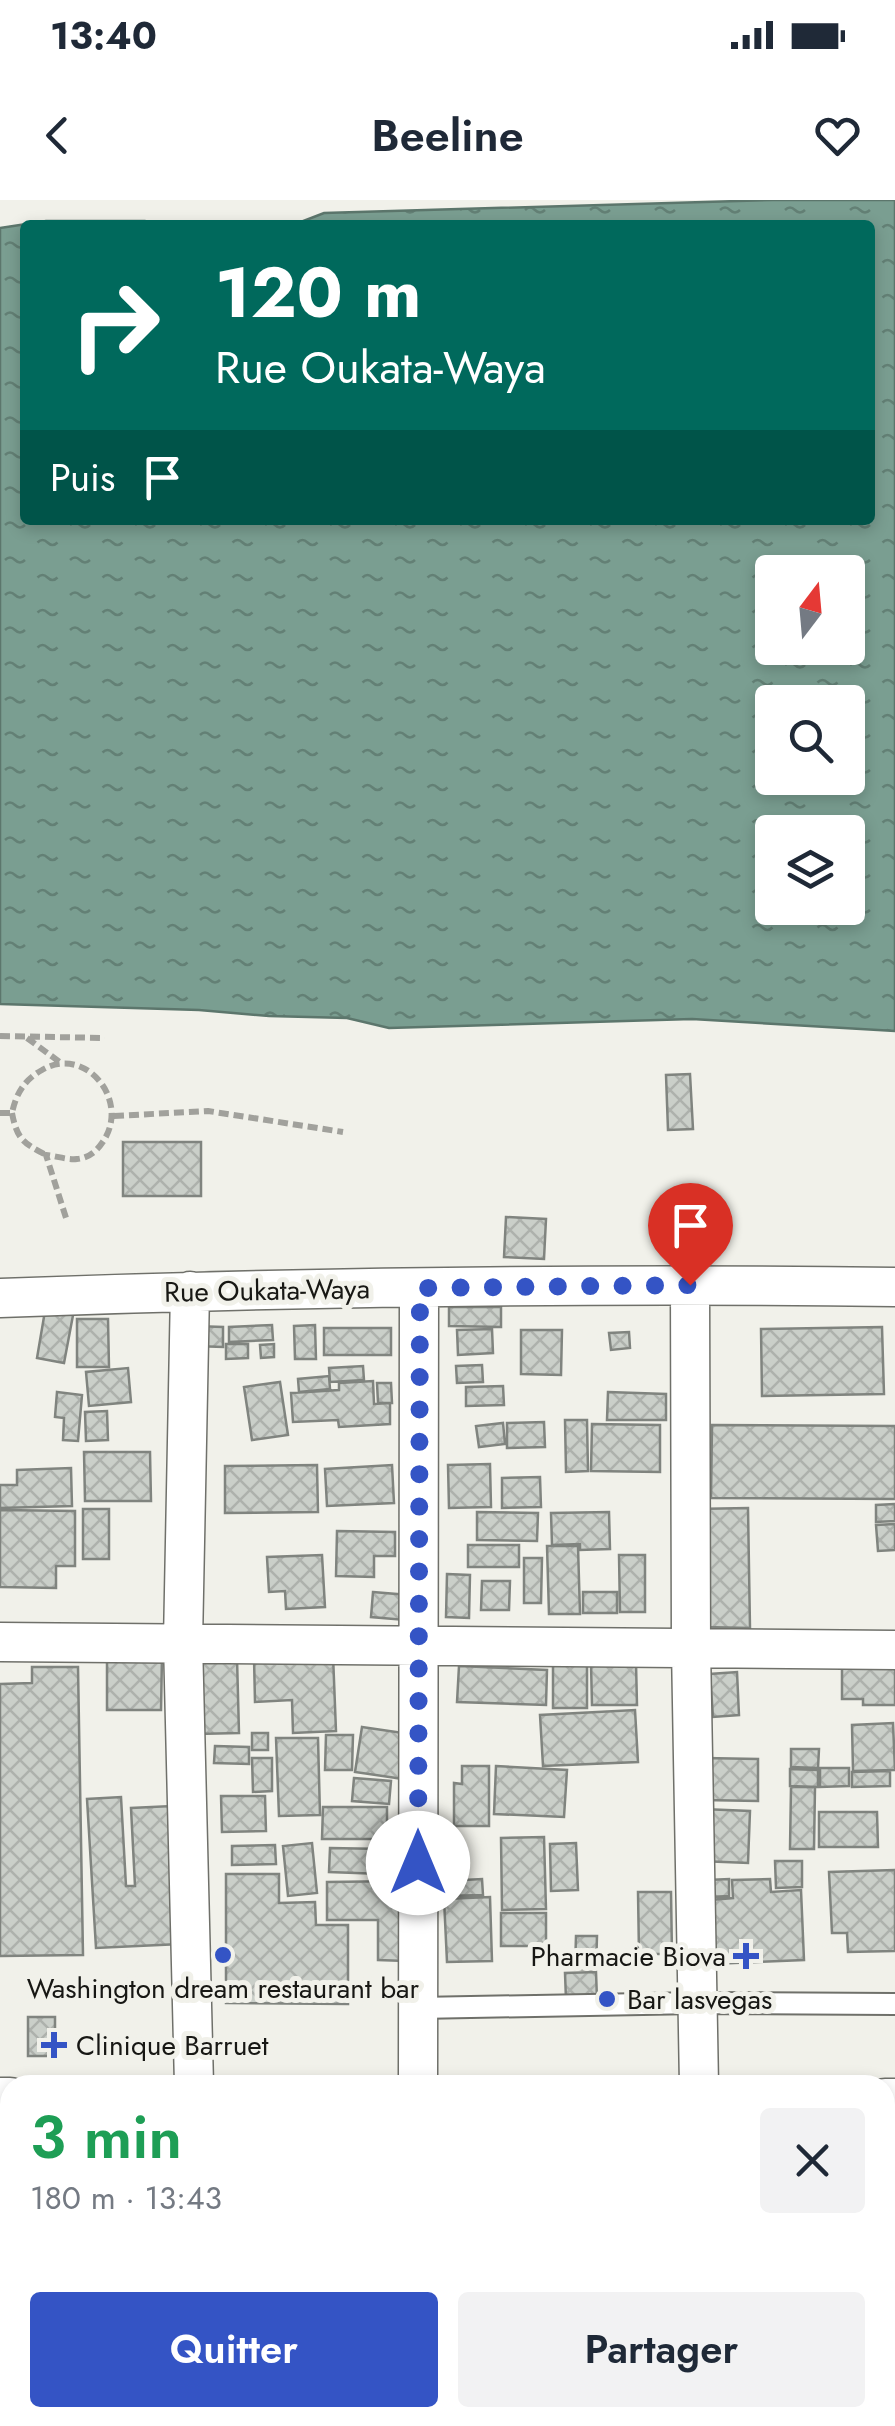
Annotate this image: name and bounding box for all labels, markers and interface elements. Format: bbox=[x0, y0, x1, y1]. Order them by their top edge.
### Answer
text: 13:40 bbox=[50, 8, 157, 63]
text: Beeline bbox=[371, 103, 524, 168]
icon: back bbox=[30, 108, 85, 163]
icon: heart bbox=[810, 108, 865, 163]
text: 120 m bbox=[215, 242, 421, 343]
icon: right bbox=[50, 260, 180, 390]
text: Rue Oukata-Waya bbox=[215, 335, 546, 400]
text: Puis bbox=[50, 450, 115, 505]
icon: arrive bbox=[135, 450, 190, 505]
north arrow bbox=[755, 555, 865, 665]
map controls bbox=[755, 555, 865, 925]
button: search bbox=[755, 685, 865, 795]
button: layers bbox=[755, 815, 865, 925]
pin bbox=[648, 1183, 733, 1286]
icon: arrive bbox=[663, 1198, 718, 1253]
street label: Rue Oukata-Waya bbox=[164, 1268, 370, 1313]
position arrow bbox=[366, 1811, 470, 1915]
place label: Pharmacie Biova bbox=[531, 1936, 726, 1977]
marker: Washington dream restaurant bar bbox=[212, 1944, 234, 1966]
marker: Pharmacie Biova bbox=[735, 1945, 757, 1967]
place label: Washington dream restaurant bar bbox=[27, 1968, 420, 2009]
place label: Bar lasvegas bbox=[627, 1979, 772, 2020]
marker: Bar lasvegas bbox=[596, 1988, 618, 2010]
place label: Clinique Barruet bbox=[76, 2025, 269, 2066]
marker: Clinique Barruet bbox=[41, 2032, 67, 2058]
text: 3 min bbox=[30, 2094, 182, 2181]
button: close bbox=[760, 2108, 865, 2213]
text: 180 m · 13:43 bbox=[30, 2175, 222, 2221]
button: Quitter bbox=[30, 2292, 438, 2407]
button: Partager bbox=[458, 2292, 865, 2407]

